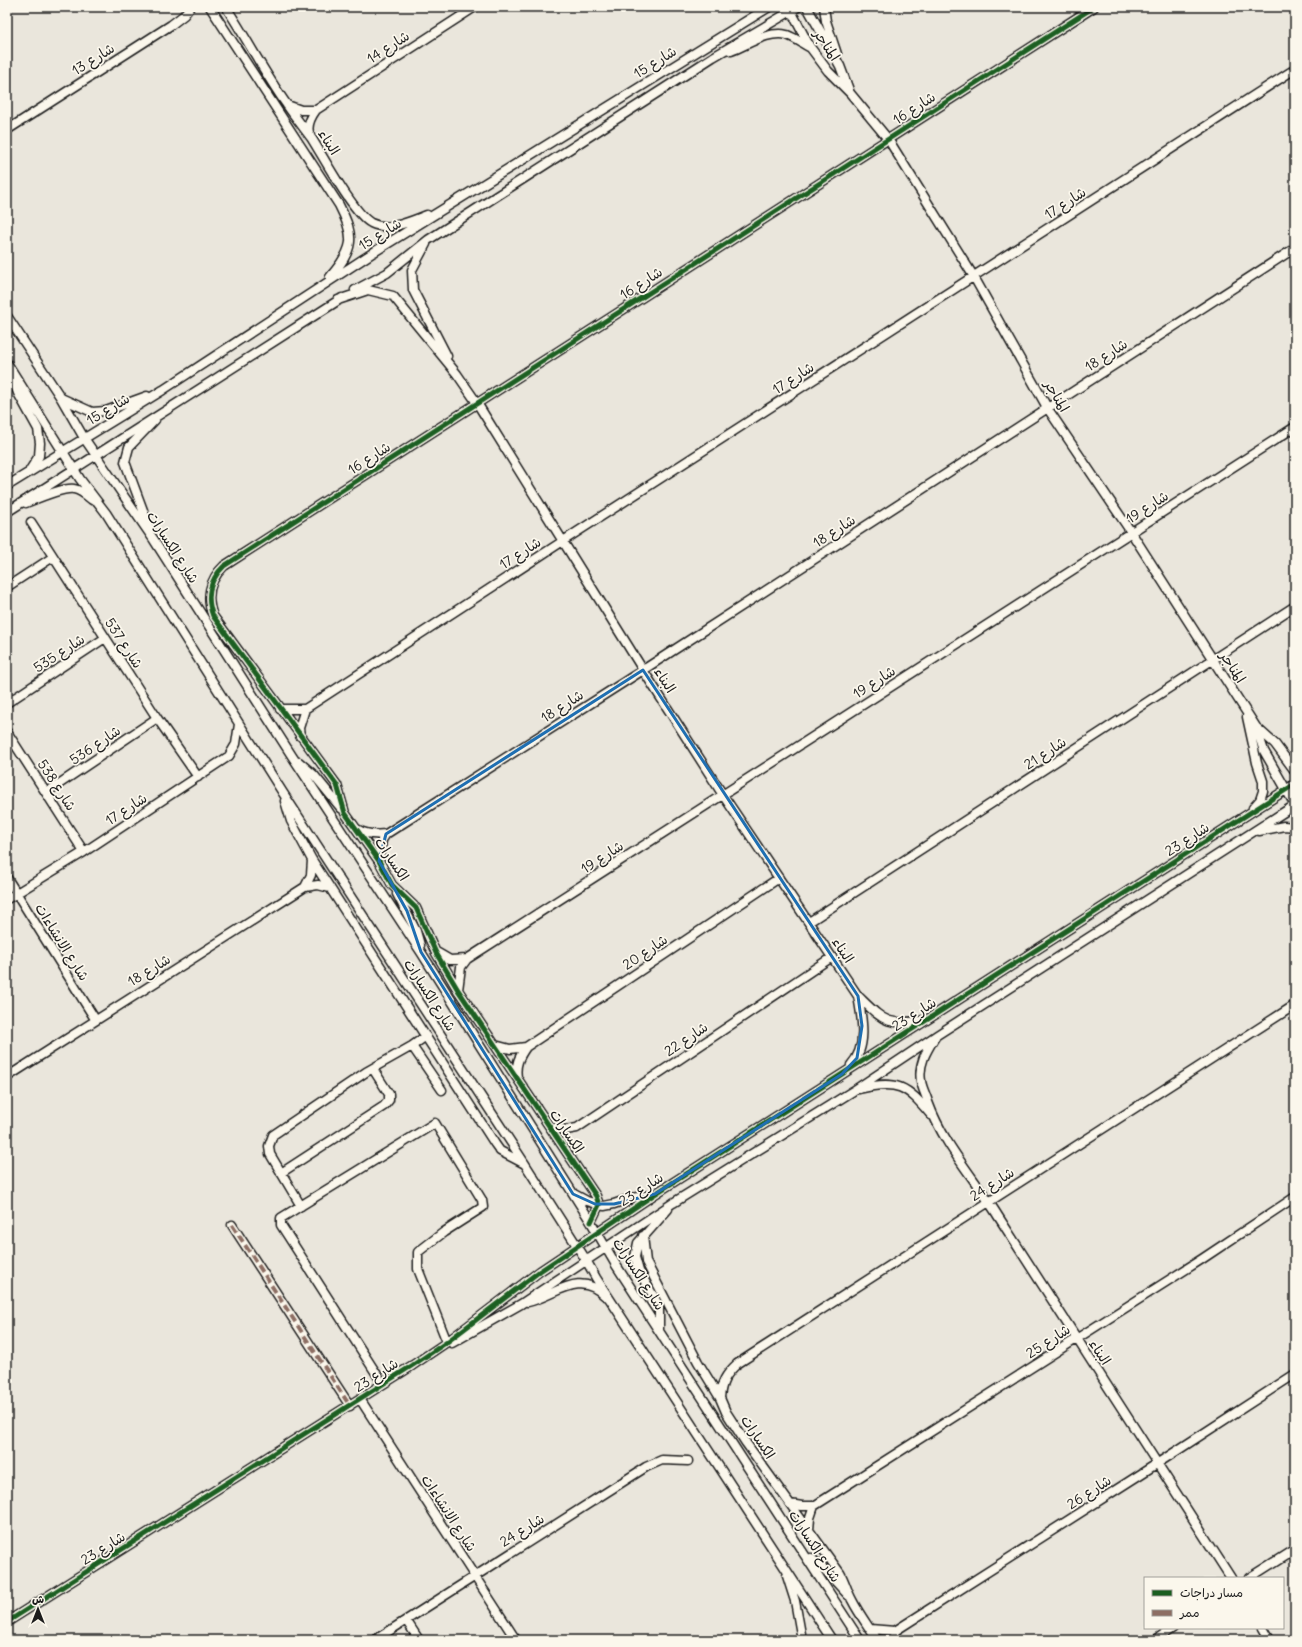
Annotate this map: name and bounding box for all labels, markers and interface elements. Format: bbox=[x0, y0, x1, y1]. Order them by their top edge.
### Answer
street label: المناجر bbox=[809, 25, 844, 64]
street label: شارع 14 bbox=[363, 27, 413, 68]
street label: شارع 13 bbox=[68, 39, 118, 80]
street label: شارع 15 bbox=[630, 42, 680, 83]
street label: شارع 16 bbox=[889, 88, 939, 129]
street label: البناء bbox=[314, 126, 344, 158]
street label: شارع 17 bbox=[1041, 183, 1090, 224]
street label: شارع 15 bbox=[355, 214, 405, 255]
street label: شارع 16 bbox=[616, 263, 666, 304]
street label: شارع 18 bbox=[1081, 335, 1131, 376]
street label: شارع 17 bbox=[769, 358, 818, 399]
street label: المناجر bbox=[1040, 376, 1074, 415]
street label: شارع 15 bbox=[83, 389, 133, 430]
street label: شارع 16 bbox=[344, 438, 394, 479]
street label: شارع 19 bbox=[1122, 487, 1172, 528]
street label: شارع الكسارات bbox=[142, 508, 203, 587]
street label: شارع 18 bbox=[809, 511, 859, 552]
street label: شارع 17 bbox=[496, 533, 545, 574]
street label: شارع 537 bbox=[100, 614, 147, 672]
street label: شارع 535 bbox=[30, 630, 89, 677]
street label: المناجر bbox=[1216, 647, 1250, 686]
street label: شارع 19 bbox=[849, 662, 899, 703]
street label: البناء bbox=[650, 664, 680, 696]
street label: شارع 18 bbox=[537, 686, 587, 727]
street label: شارع 536 bbox=[66, 721, 125, 769]
street label: شارع 21 bbox=[1020, 733, 1070, 774]
street label: شارع 538 bbox=[33, 756, 80, 815]
street label: شارع 17 bbox=[102, 789, 151, 830]
street label: شارع 23 bbox=[1161, 818, 1213, 861]
street label: الكسارات bbox=[371, 834, 413, 884]
street label: شارع 19 bbox=[577, 837, 627, 878]
street label: شارع الانشاءات bbox=[30, 900, 93, 985]
street label: شارع 20 bbox=[619, 930, 672, 974]
street label: البناء bbox=[828, 934, 858, 966]
street label: شارع 18 bbox=[124, 950, 174, 991]
street label: شارع الكسارات bbox=[399, 956, 460, 1035]
street label: شارع 23 bbox=[888, 993, 940, 1036]
street label: شارع 22 bbox=[661, 1018, 712, 1061]
street label: الكسارات bbox=[546, 1106, 588, 1156]
street label: شارع 24 bbox=[966, 1163, 1018, 1206]
street label: شارع 23 bbox=[615, 1168, 667, 1211]
street label: شارع الكسارات bbox=[608, 1235, 669, 1314]
street label: شارع 25 bbox=[1022, 1320, 1074, 1363]
street label: البناء bbox=[1085, 1336, 1115, 1368]
street label: شارع 23 bbox=[350, 1354, 402, 1397]
street label: الكسارات bbox=[737, 1412, 779, 1462]
street label: شارع الانشاءات bbox=[417, 1471, 481, 1555]
street label: شارع 26 bbox=[1063, 1471, 1115, 1514]
street label: شارع الكسارات bbox=[784, 1507, 845, 1586]
street label: شارع 24 bbox=[496, 1509, 548, 1552]
street label: شارع 23 bbox=[77, 1527, 129, 1570]
legend bbox=[1144, 1577, 1284, 1629]
text: مسار دراجات bbox=[1180, 1585, 1243, 1601]
north arrow bbox=[18, 1589, 58, 1629]
text: ش bbox=[32, 1592, 44, 1606]
text: ممر bbox=[1179, 1605, 1199, 1620]

